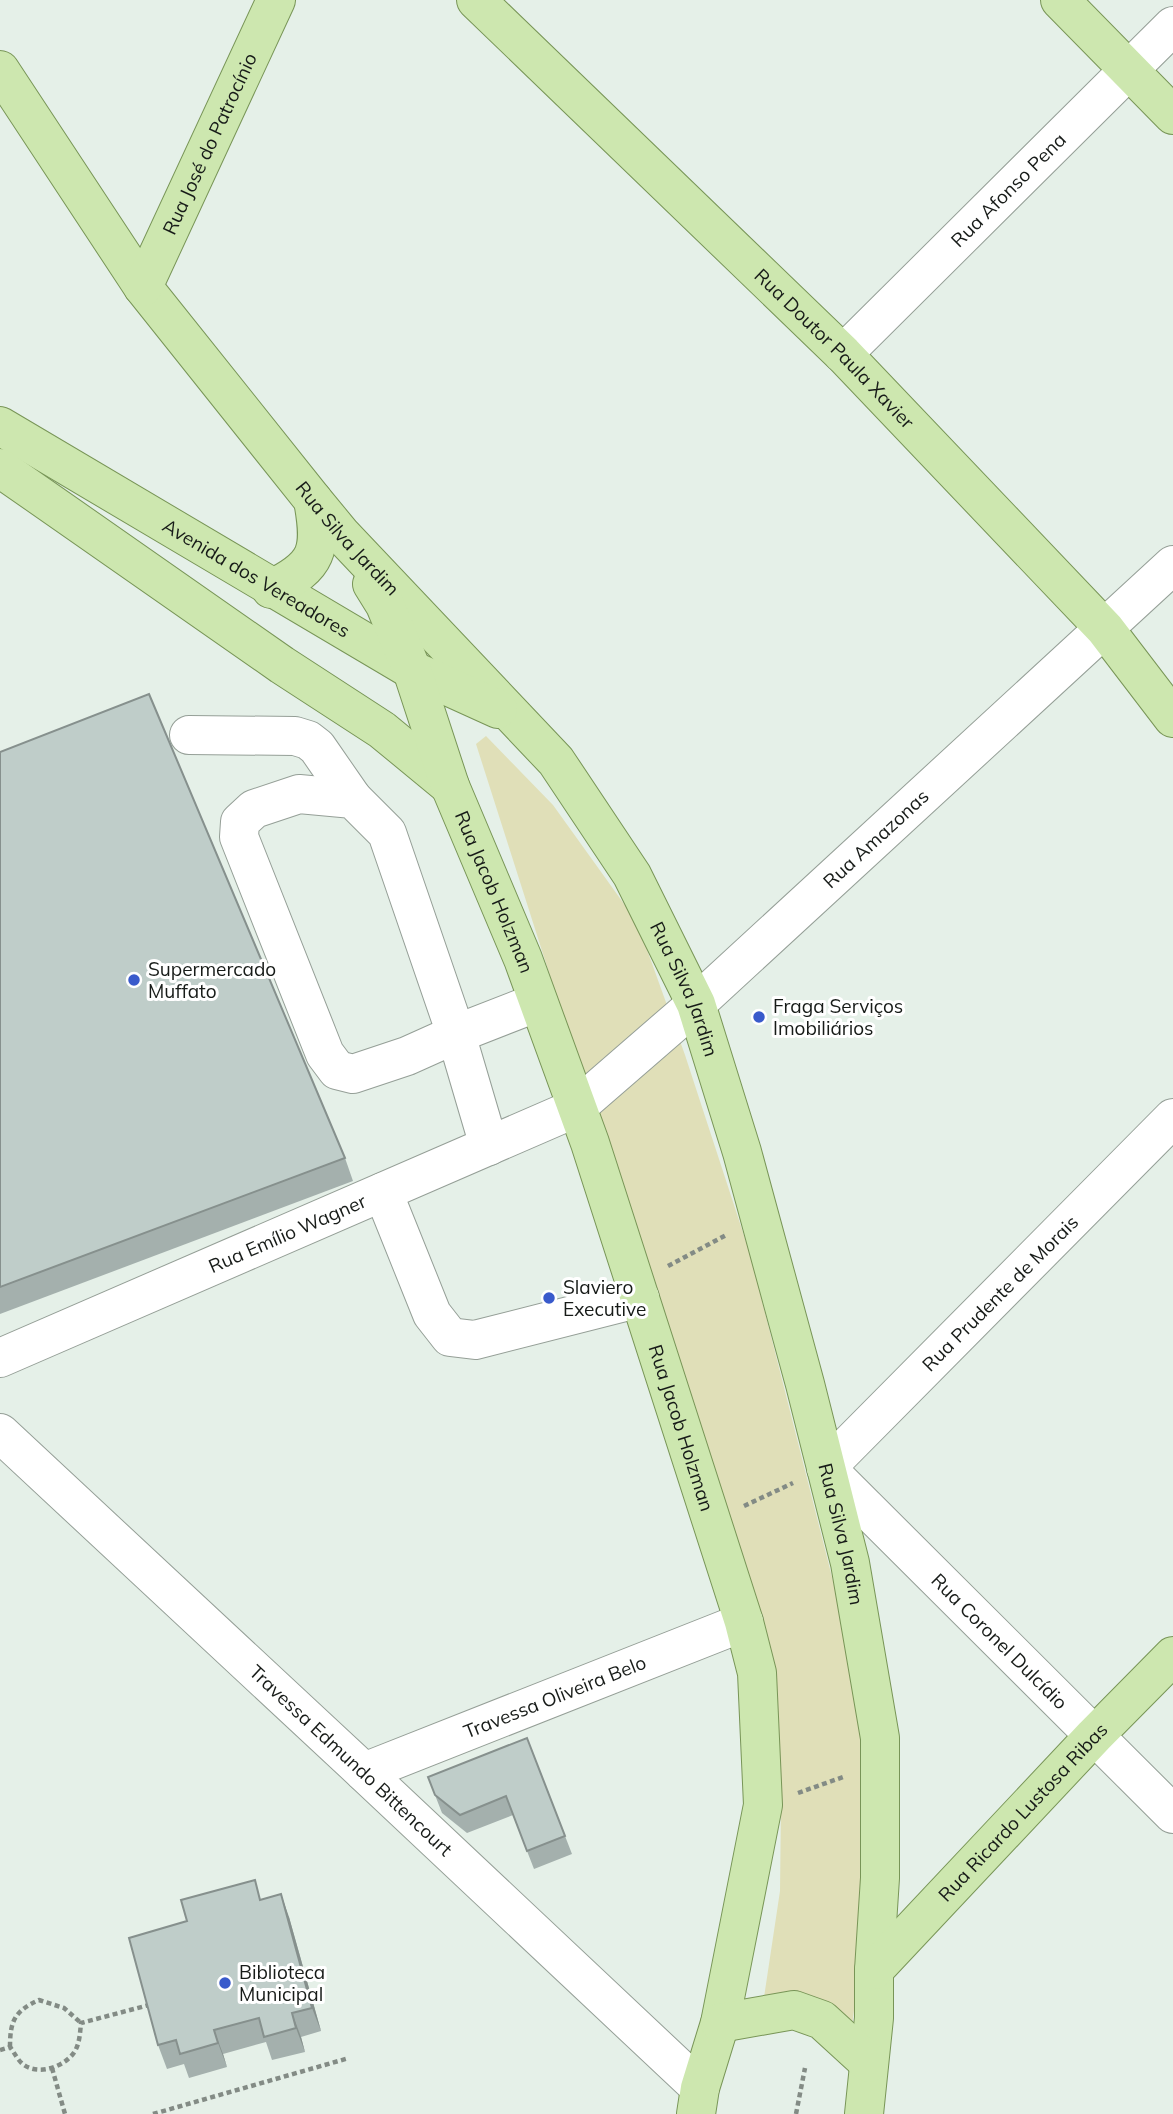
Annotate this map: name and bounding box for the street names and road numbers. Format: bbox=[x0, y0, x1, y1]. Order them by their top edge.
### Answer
street label: Rua José do Patrocínio bbox=[157, 49, 262, 238]
street label: Rua Afonso Pena bbox=[946, 127, 1071, 252]
street label: Rua Doutor Paula Xavier bbox=[750, 263, 920, 434]
street label: Rua Silva Jardim bbox=[291, 476, 405, 600]
street label: Avenida dos Vereadores bbox=[158, 513, 354, 643]
street label: Rua Amazonas bbox=[818, 784, 934, 893]
street label: Rua Jacob Holzman bbox=[450, 807, 539, 976]
street label: Rua Silva Jardim bbox=[645, 918, 724, 1059]
street label: Rua Emílio Wagner bbox=[205, 1189, 370, 1278]
street label: Rua Prudente de Morais bbox=[917, 1210, 1083, 1376]
street label: Rua Jacob Holzman bbox=[644, 1342, 720, 1514]
street label: Rua Silva Jardim bbox=[813, 1461, 869, 1607]
street label: Rua Coronel Dulcídio bbox=[926, 1568, 1073, 1714]
street label: Travessa Oliveira Belo bbox=[460, 1650, 649, 1744]
street label: Travessa Edmundo Bittencourt bbox=[245, 1660, 458, 1861]
street label: Rua Ricardo Lustosa Ribas bbox=[933, 1718, 1112, 1906]

